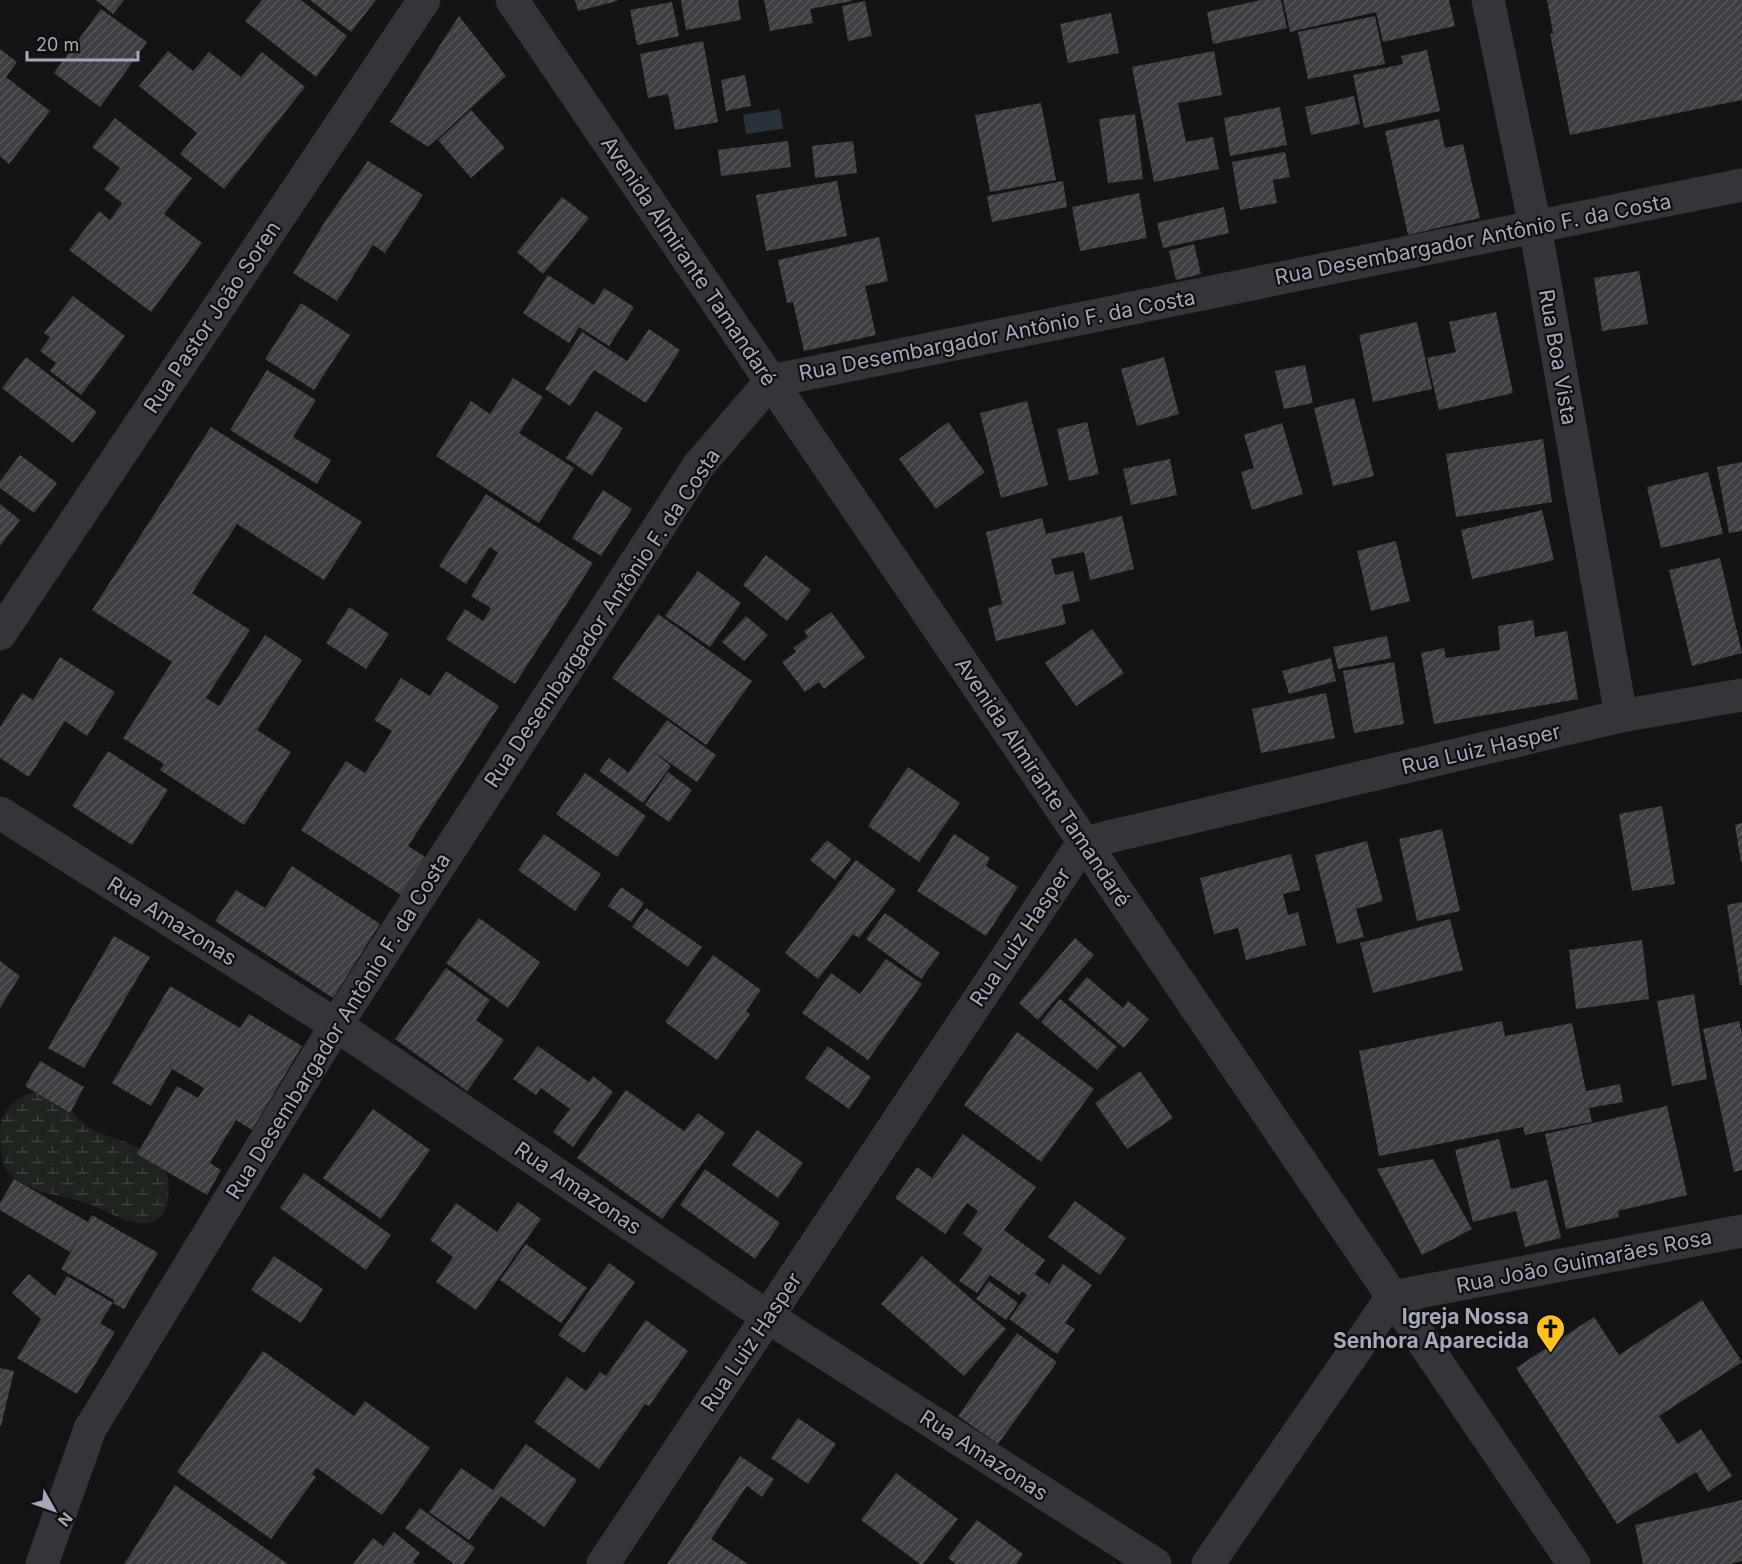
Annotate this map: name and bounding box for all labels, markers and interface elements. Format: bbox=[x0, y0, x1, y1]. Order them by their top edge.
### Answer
scale bar bbox=[27, 24, 138, 62]
text: 20 m bbox=[36, 34, 79, 55]
street label: Avenida Almirante Tamandaré bbox=[596, 131, 782, 391]
street label: Rua Desembargador Antônio F. da Costa bbox=[1273, 188, 1673, 290]
street label: Rua Pastor João Soren bbox=[138, 216, 286, 418]
street label: Rua Desembargador Antônio F. da Costa bbox=[797, 284, 1197, 386]
street label: Rua Boa Vista bbox=[1534, 287, 1582, 427]
street label: Rua Desembargador Antônio F. da Costa bbox=[479, 444, 725, 792]
street label: Avenida Almirante Tamandaré bbox=[950, 652, 1136, 912]
street label: Rua Luiz Hasper bbox=[1399, 719, 1563, 779]
street label: Rua Desembargador Antônio F. da Costa bbox=[221, 848, 455, 1204]
street label: Rua Luiz Hasper bbox=[964, 863, 1076, 1011]
street label: Rua Amazonas bbox=[103, 871, 241, 971]
street label: Rua Amazonas bbox=[510, 1136, 646, 1240]
street label: Rua João Guimarães Rosa bbox=[1454, 1224, 1714, 1298]
street label: Rua Luiz Hasper bbox=[695, 1268, 807, 1416]
place label: Igreja Nossa Senhora Aparecida bbox=[1333, 1304, 1529, 1353]
church icon: Igreja Nossa Senhora Aparecida bbox=[1534, 1312, 1566, 1354]
street label: Rua Amazonas bbox=[915, 1404, 1053, 1506]
north arrow bbox=[24, 1480, 84, 1540]
text: N bbox=[54, 1509, 77, 1531]

